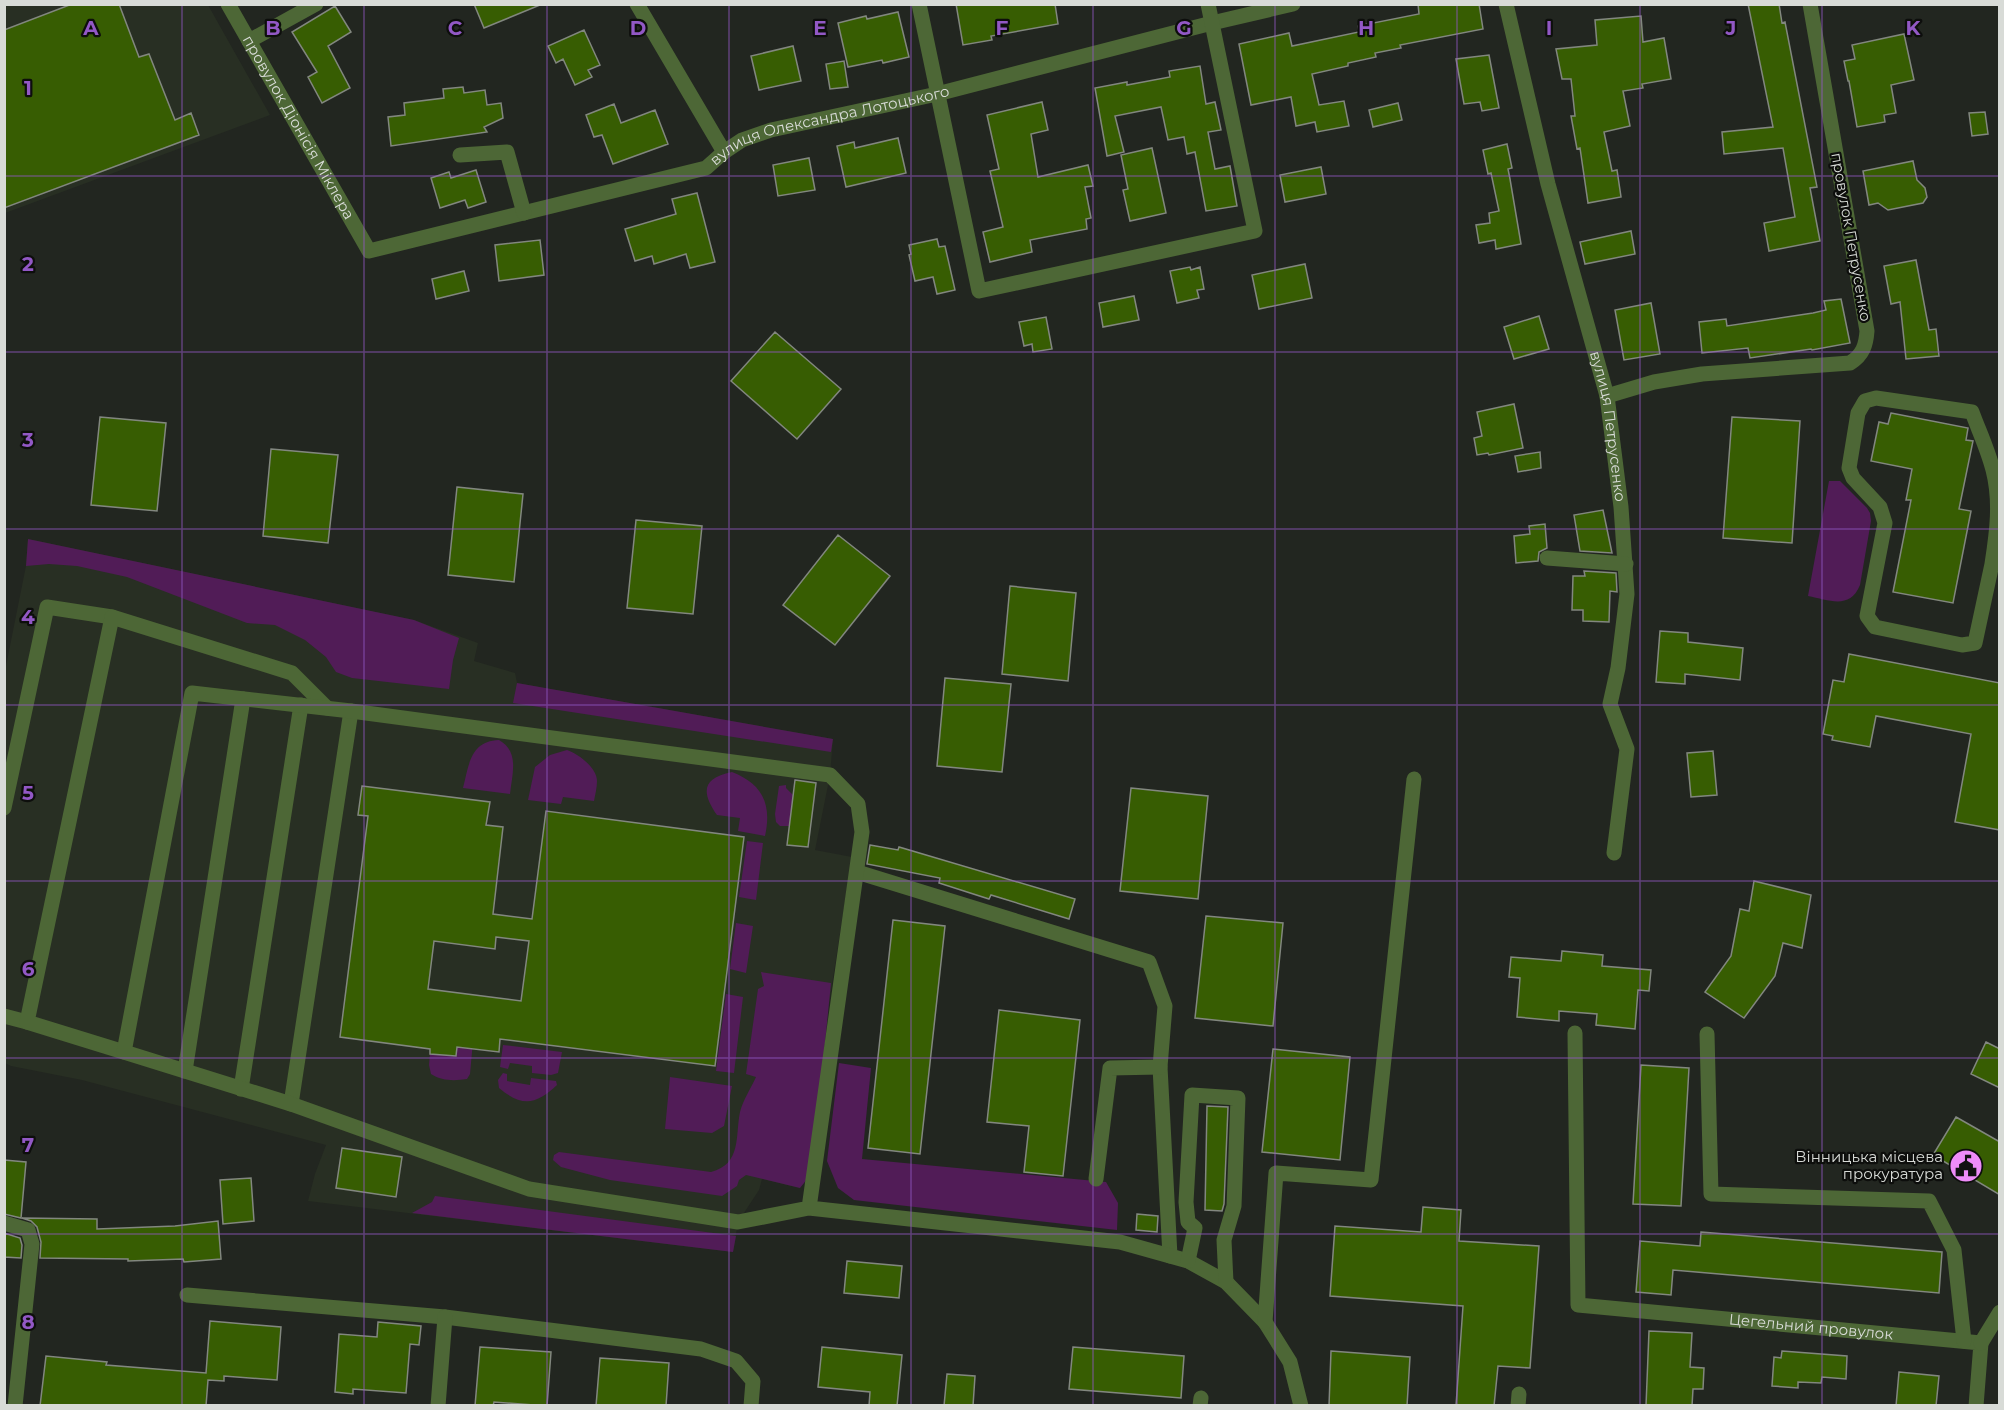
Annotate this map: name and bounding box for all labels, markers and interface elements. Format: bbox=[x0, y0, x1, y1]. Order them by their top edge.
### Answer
text: A bbox=[82, 16, 99, 40]
text: B bbox=[265, 16, 281, 40]
text: C bbox=[448, 16, 463, 40]
text: D bbox=[630, 16, 646, 40]
text: E bbox=[813, 16, 827, 40]
text: F bbox=[996, 16, 1009, 40]
text: G bbox=[1176, 16, 1192, 40]
text: H bbox=[1358, 16, 1374, 40]
text: I bbox=[1546, 16, 1552, 40]
text: J bbox=[1725, 16, 1736, 40]
text: K bbox=[1906, 16, 1922, 40]
street label: провулок Діонісія Міклера bbox=[239, 31, 359, 223]
text: 1 bbox=[24, 76, 32, 100]
street label: вулиця Олександра Лотоцького bbox=[706, 81, 951, 169]
street label: провулок Петрусенко bbox=[1827, 151, 1876, 323]
text: 2 bbox=[22, 252, 34, 276]
street label: вулиця Петрусенко bbox=[1586, 349, 1630, 503]
text: 3 bbox=[21, 428, 34, 452]
text: 4 bbox=[21, 605, 35, 629]
text: 5 bbox=[22, 781, 34, 805]
text: 6 bbox=[22, 957, 35, 981]
text: 7 bbox=[22, 1133, 34, 1157]
place label: Вінницька місцева прокуратура bbox=[1795, 1147, 1943, 1183]
public building icon: Вінницька місцева прокуратура bbox=[1948, 1148, 1984, 1184]
street label: Цегельний провулок bbox=[1728, 1309, 1894, 1344]
text: 8 bbox=[21, 1310, 35, 1334]

